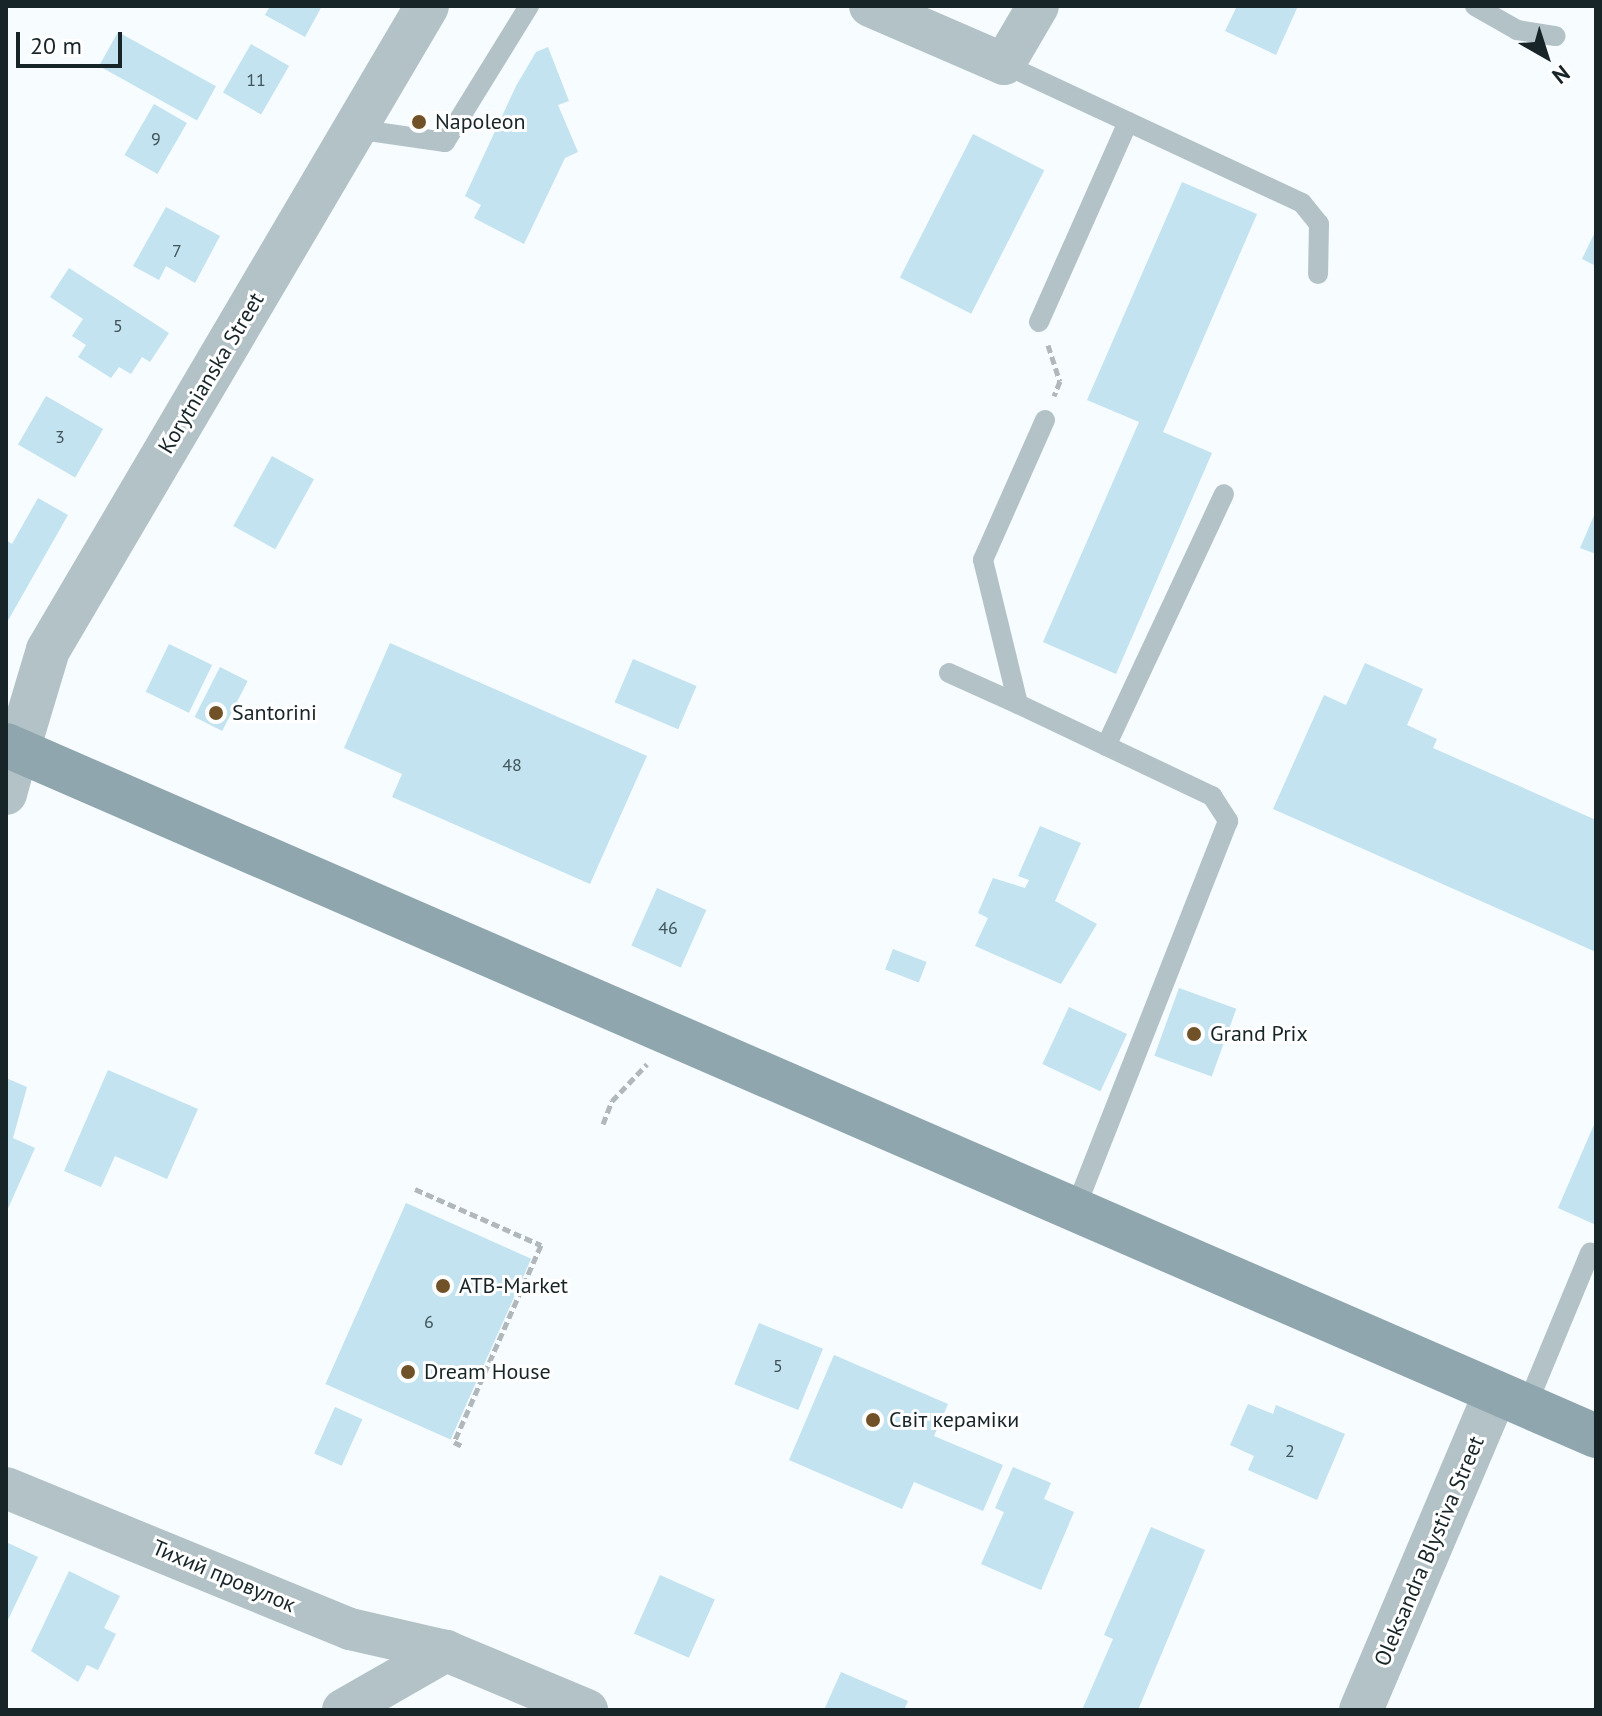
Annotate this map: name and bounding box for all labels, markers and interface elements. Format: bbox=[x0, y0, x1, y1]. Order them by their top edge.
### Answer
scale bar bbox=[20, 16, 126, 66]
north arrow bbox=[1506, 16, 1586, 96]
text: 20 m bbox=[30, 30, 82, 61]
text: N bbox=[1547, 59, 1576, 90]
house number: 11 bbox=[246, 69, 266, 91]
place label: Napoleon bbox=[435, 109, 526, 135]
marker: Napoleon bbox=[410, 113, 428, 131]
house number: 9 bbox=[151, 128, 161, 150]
house number: 7 bbox=[172, 240, 182, 262]
street label: Korytnianska Street bbox=[153, 288, 269, 458]
house number: 5 bbox=[113, 315, 123, 337]
house number: 3 bbox=[55, 426, 65, 448]
place label: Santorini bbox=[232, 700, 317, 726]
marker: Santorini bbox=[207, 704, 225, 722]
house number: 48 bbox=[502, 754, 522, 776]
house number: 46 bbox=[658, 917, 678, 939]
place label: Grand Prix bbox=[1210, 1021, 1308, 1047]
marker: Grand Prix bbox=[1185, 1025, 1203, 1043]
place label: ATB-Market bbox=[459, 1273, 568, 1299]
marker: ATB-Market bbox=[434, 1277, 452, 1295]
house number: 6 bbox=[424, 1311, 434, 1333]
house number: 5 bbox=[773, 1355, 783, 1377]
place label: Dream House bbox=[424, 1359, 551, 1385]
marker: Dream House bbox=[399, 1363, 417, 1381]
place label: Світ кераміки bbox=[889, 1407, 1020, 1433]
marker: Світ кераміки bbox=[864, 1411, 882, 1429]
street label: Oleksandra Blystiva Street bbox=[1369, 1432, 1489, 1670]
house number: 2 bbox=[1285, 1440, 1295, 1462]
street label: Тихий провулок bbox=[149, 1534, 299, 1618]

